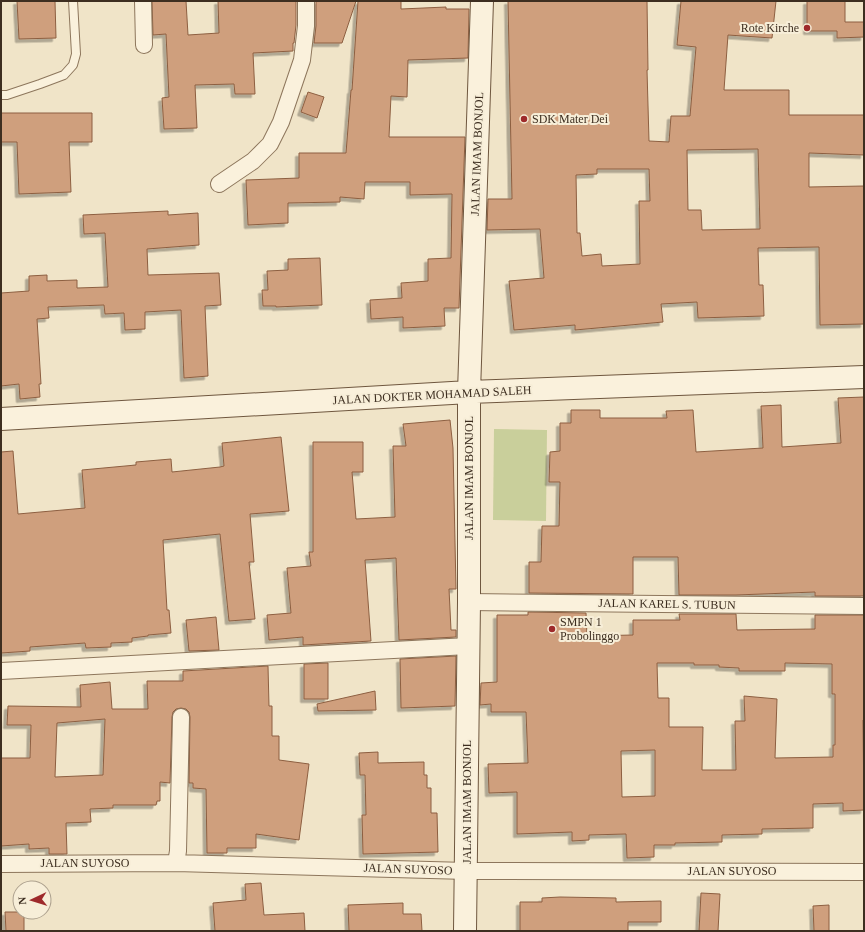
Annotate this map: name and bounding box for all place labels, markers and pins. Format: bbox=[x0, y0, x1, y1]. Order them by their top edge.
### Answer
place label: Rote Kirche bbox=[741, 21, 799, 35]
marker: Rote Kirche bbox=[802, 23, 812, 33]
place label: SDK Mater Dei bbox=[532, 112, 609, 126]
marker: SDK Mater Dei bbox=[519, 114, 529, 124]
place label: SMPN 1 Probolinggo bbox=[560, 615, 619, 643]
marker: SMPN 1 Probolinggo bbox=[547, 624, 557, 634]

